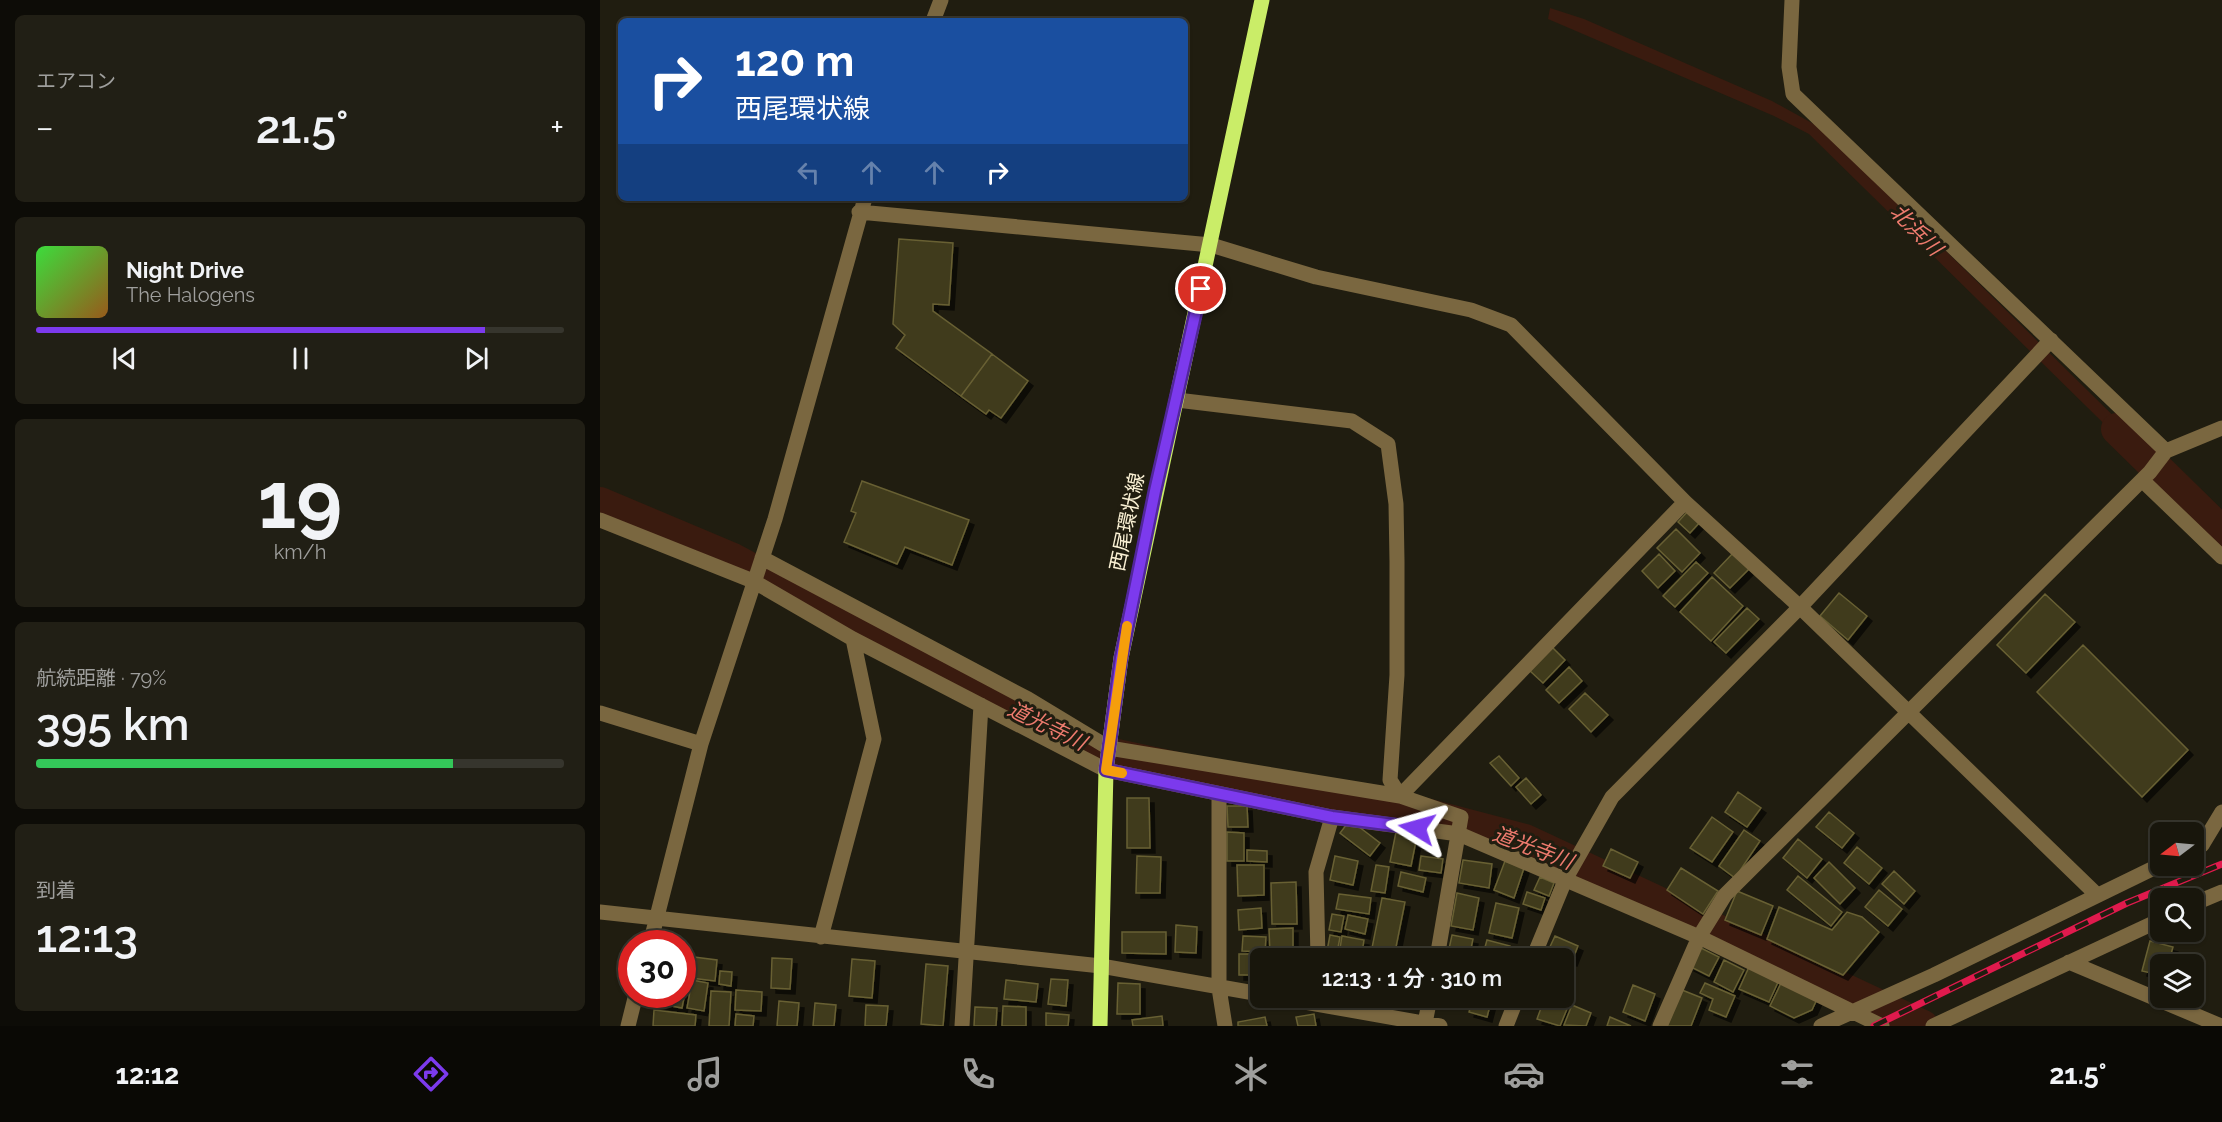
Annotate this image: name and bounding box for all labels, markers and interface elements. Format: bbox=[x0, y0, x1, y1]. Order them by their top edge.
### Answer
text: 120 m bbox=[735, 37, 854, 86]
icon: right bbox=[636, 42, 714, 120]
text: エアコン bbox=[36, 69, 116, 93]
text: 西尾環状線 bbox=[735, 93, 870, 124]
text: 21.5° bbox=[256, 101, 348, 154]
text: − bbox=[36, 108, 54, 147]
text: + bbox=[550, 108, 564, 147]
icon: left bbox=[792, 156, 825, 189]
icon: ahead bbox=[855, 156, 888, 189]
icon: ahead bbox=[918, 156, 951, 189]
icon: right bbox=[981, 156, 1014, 189]
water label: 北浜川 bbox=[1885, 199, 1949, 262]
text: Night Drive bbox=[126, 257, 244, 283]
pin bbox=[1175, 263, 1226, 314]
icon: arrive bbox=[1184, 272, 1217, 305]
text: The Halogens bbox=[126, 283, 255, 307]
icon: previous bbox=[108, 342, 141, 375]
icon: pause bbox=[284, 342, 317, 375]
icon: next bbox=[460, 342, 493, 375]
text: 19 bbox=[258, 455, 342, 546]
street label: 西尾環状線 bbox=[1105, 471, 1149, 573]
text: km/h bbox=[274, 540, 326, 564]
text: 航続距離 · 79% bbox=[36, 666, 167, 690]
water label: 道光寺川 bbox=[1004, 696, 1092, 756]
text: 395 km bbox=[36, 698, 190, 751]
position arrow bbox=[1385, 796, 1449, 860]
water label: 道光寺川 bbox=[1489, 821, 1579, 875]
north arrow bbox=[2150, 822, 2204, 876]
map controls bbox=[2150, 822, 2204, 1008]
text: 到着 bbox=[36, 878, 76, 902]
button: search bbox=[2150, 888, 2204, 942]
text: 12:13 bbox=[36, 910, 138, 963]
speed limit sign: 30 bbox=[618, 930, 696, 1008]
button: layers bbox=[2150, 954, 2204, 1008]
text: 12:13 · 1 分 · 310 m bbox=[1322, 965, 1502, 991]
icon: directions bbox=[410, 1053, 452, 1095]
icon: music bbox=[684, 1053, 726, 1095]
icon: phone bbox=[957, 1053, 999, 1095]
icon: climate bbox=[1230, 1053, 1272, 1095]
icon: car bbox=[1503, 1053, 1545, 1095]
icon: filters bbox=[1776, 1053, 1818, 1095]
text: 12:12 bbox=[116, 1059, 179, 1090]
text: 21.5° bbox=[2049, 1059, 2106, 1090]

